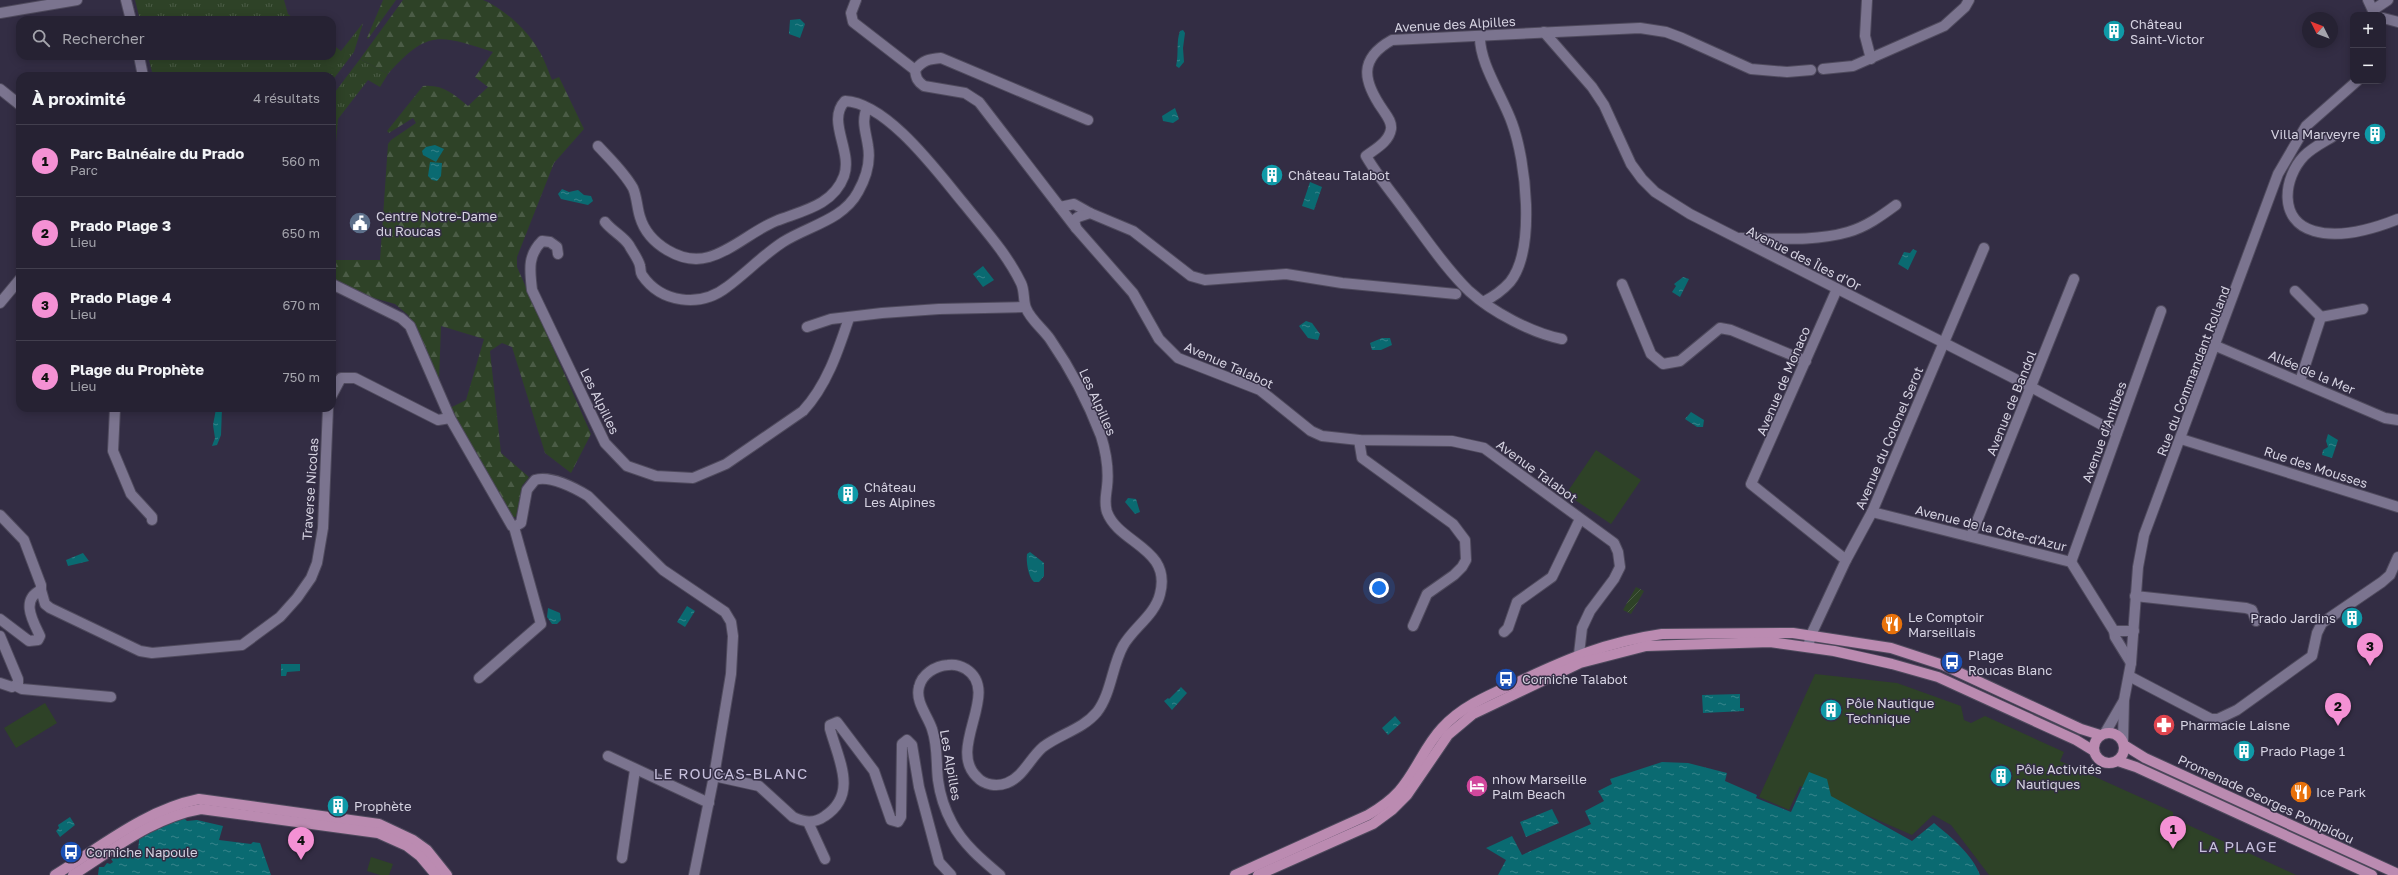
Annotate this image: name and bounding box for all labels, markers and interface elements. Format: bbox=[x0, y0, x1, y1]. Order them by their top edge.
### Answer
north arrow bbox=[2302, 12, 2338, 48]
map controls bbox=[2350, 12, 2386, 84]
button: + bbox=[2350, 12, 2386, 48]
street label: Avenue des Alpilles bbox=[1394, 13, 1516, 35]
search box bbox=[16, 16, 336, 60]
place label: Château Saint-Victor bbox=[2130, 16, 2204, 47]
building icon: Château Saint-Victor bbox=[2101, 18, 2127, 44]
icon: search bbox=[30, 27, 52, 49]
text: Rechercher bbox=[62, 29, 145, 47]
button: − bbox=[2350, 48, 2386, 84]
text: À proximité bbox=[32, 88, 126, 109]
text: 4 résultats bbox=[253, 90, 320, 106]
building icon: Villa Marveyre bbox=[2362, 121, 2388, 147]
place label: Villa Marveyre bbox=[2271, 126, 2360, 142]
text: Parc Balnéaire du Prado bbox=[70, 144, 244, 162]
text: 1 bbox=[42, 153, 48, 169]
text: 560 m bbox=[282, 153, 320, 169]
text: Parc bbox=[70, 162, 98, 178]
building icon: Château Talabot bbox=[1259, 162, 1285, 188]
place label: Château Talabot bbox=[1288, 167, 1390, 183]
place label: Centre Notre-Dame du Roucas bbox=[376, 208, 497, 239]
public building icon: Centre Notre-Dame du Roucas bbox=[347, 210, 373, 236]
text: Prado Plage 3 bbox=[70, 216, 171, 234]
street label: Avenue des Îles d'Or bbox=[1744, 222, 1864, 294]
text: 2 bbox=[41, 225, 49, 241]
text: 650 m bbox=[282, 225, 320, 241]
text: Lieu bbox=[70, 234, 96, 250]
street label: Rue du Commandant Rolland bbox=[2153, 284, 2233, 458]
text: Prado Plage 4 bbox=[70, 288, 171, 306]
text: 3 bbox=[41, 297, 49, 313]
text: 670 m bbox=[282, 297, 320, 313]
text: Lieu bbox=[70, 306, 96, 322]
street label: Avenue de Monaco bbox=[1753, 324, 1813, 438]
street label: Avenue Talabot bbox=[1182, 338, 1276, 392]
street label: Allée de la Mer bbox=[2266, 347, 2358, 397]
street label: Avenue de Bandol bbox=[1983, 348, 2039, 458]
text: Plage du Prophète bbox=[70, 360, 204, 378]
street label: Avenue du Colonel Serot bbox=[1852, 364, 1926, 512]
street label: Les Alpilles bbox=[577, 365, 623, 437]
street label: Les Alpilles bbox=[1076, 366, 1120, 438]
text: 4 bbox=[41, 369, 49, 385]
text: 750 m bbox=[283, 369, 320, 385]
text: Lieu bbox=[70, 378, 96, 394]
street label: Avenue d'Antibes bbox=[2078, 379, 2130, 485]
street label: Avenue Talabot bbox=[1494, 436, 1580, 506]
street label: Traverse Nicolas bbox=[298, 437, 322, 541]
street label: Rue des Mousses bbox=[2262, 443, 2370, 491]
place label: Château Les Alpines bbox=[864, 479, 936, 510]
building icon: Château Les Alpines bbox=[835, 481, 861, 507]
street label: Avenue de la Côte-d'Azur bbox=[1914, 501, 2068, 555]
your location bbox=[1369, 578, 1389, 598]
building icon: Prado Jardins bbox=[2339, 605, 2365, 631]
place label: Le Comptoir Marseillais bbox=[1908, 609, 1984, 640]
place label: Prado Jardins bbox=[2250, 610, 2336, 626]
restaurant icon: Le Comptoir Marseillais bbox=[1879, 611, 1905, 637]
pin: 3 bbox=[2357, 633, 2383, 666]
place label: Plage Roucas Blanc bbox=[1968, 647, 2052, 678]
bus stop icon: Plage Roucas Blanc bbox=[1939, 649, 1965, 675]
bus stop icon: Corniche Talabot bbox=[1493, 666, 1519, 692]
place label: Corniche Talabot bbox=[1522, 671, 1628, 687]
pin: 2 bbox=[2325, 693, 2351, 726]
place label: Pôle Nautique Technique bbox=[1846, 695, 1934, 726]
building icon: Pôle Nautique Technique bbox=[1818, 697, 1844, 723]
pharmacy icon: Pharmacie Laisne bbox=[2151, 712, 2177, 738]
place label: Pharmacie Laisne bbox=[2180, 717, 2290, 733]
street label: Les Alpilles bbox=[937, 728, 965, 802]
building icon: Prado Plage 1 bbox=[2231, 738, 2257, 764]
place label: Prado Plage 1 bbox=[2260, 743, 2345, 759]
street label: Promenade Georges Pompidou bbox=[2175, 751, 2357, 847]
place label: Pôle Activités Nautiques bbox=[2016, 761, 2102, 792]
building icon: Pôle Activités Nautiques bbox=[1988, 763, 2014, 789]
district label: LE ROUCAS-BLANC bbox=[654, 764, 808, 782]
place label: nhow Marseille Palm Beach bbox=[1492, 771, 1587, 802]
hotel icon: nhow Marseille Palm Beach bbox=[1464, 773, 1490, 799]
restaurant icon: Ice Park bbox=[2288, 779, 2314, 805]
place label: Ice Park bbox=[2316, 784, 2367, 800]
building icon: Prophète bbox=[325, 793, 351, 819]
place label: Prophète bbox=[354, 798, 412, 814]
pin: 1 bbox=[2160, 816, 2186, 849]
pin: 4 bbox=[288, 827, 314, 860]
district label: LA PLAGE bbox=[2198, 837, 2278, 855]
bus stop icon: Corniche Napoule bbox=[58, 839, 84, 865]
place label: Corniche Napoule bbox=[86, 844, 198, 860]

